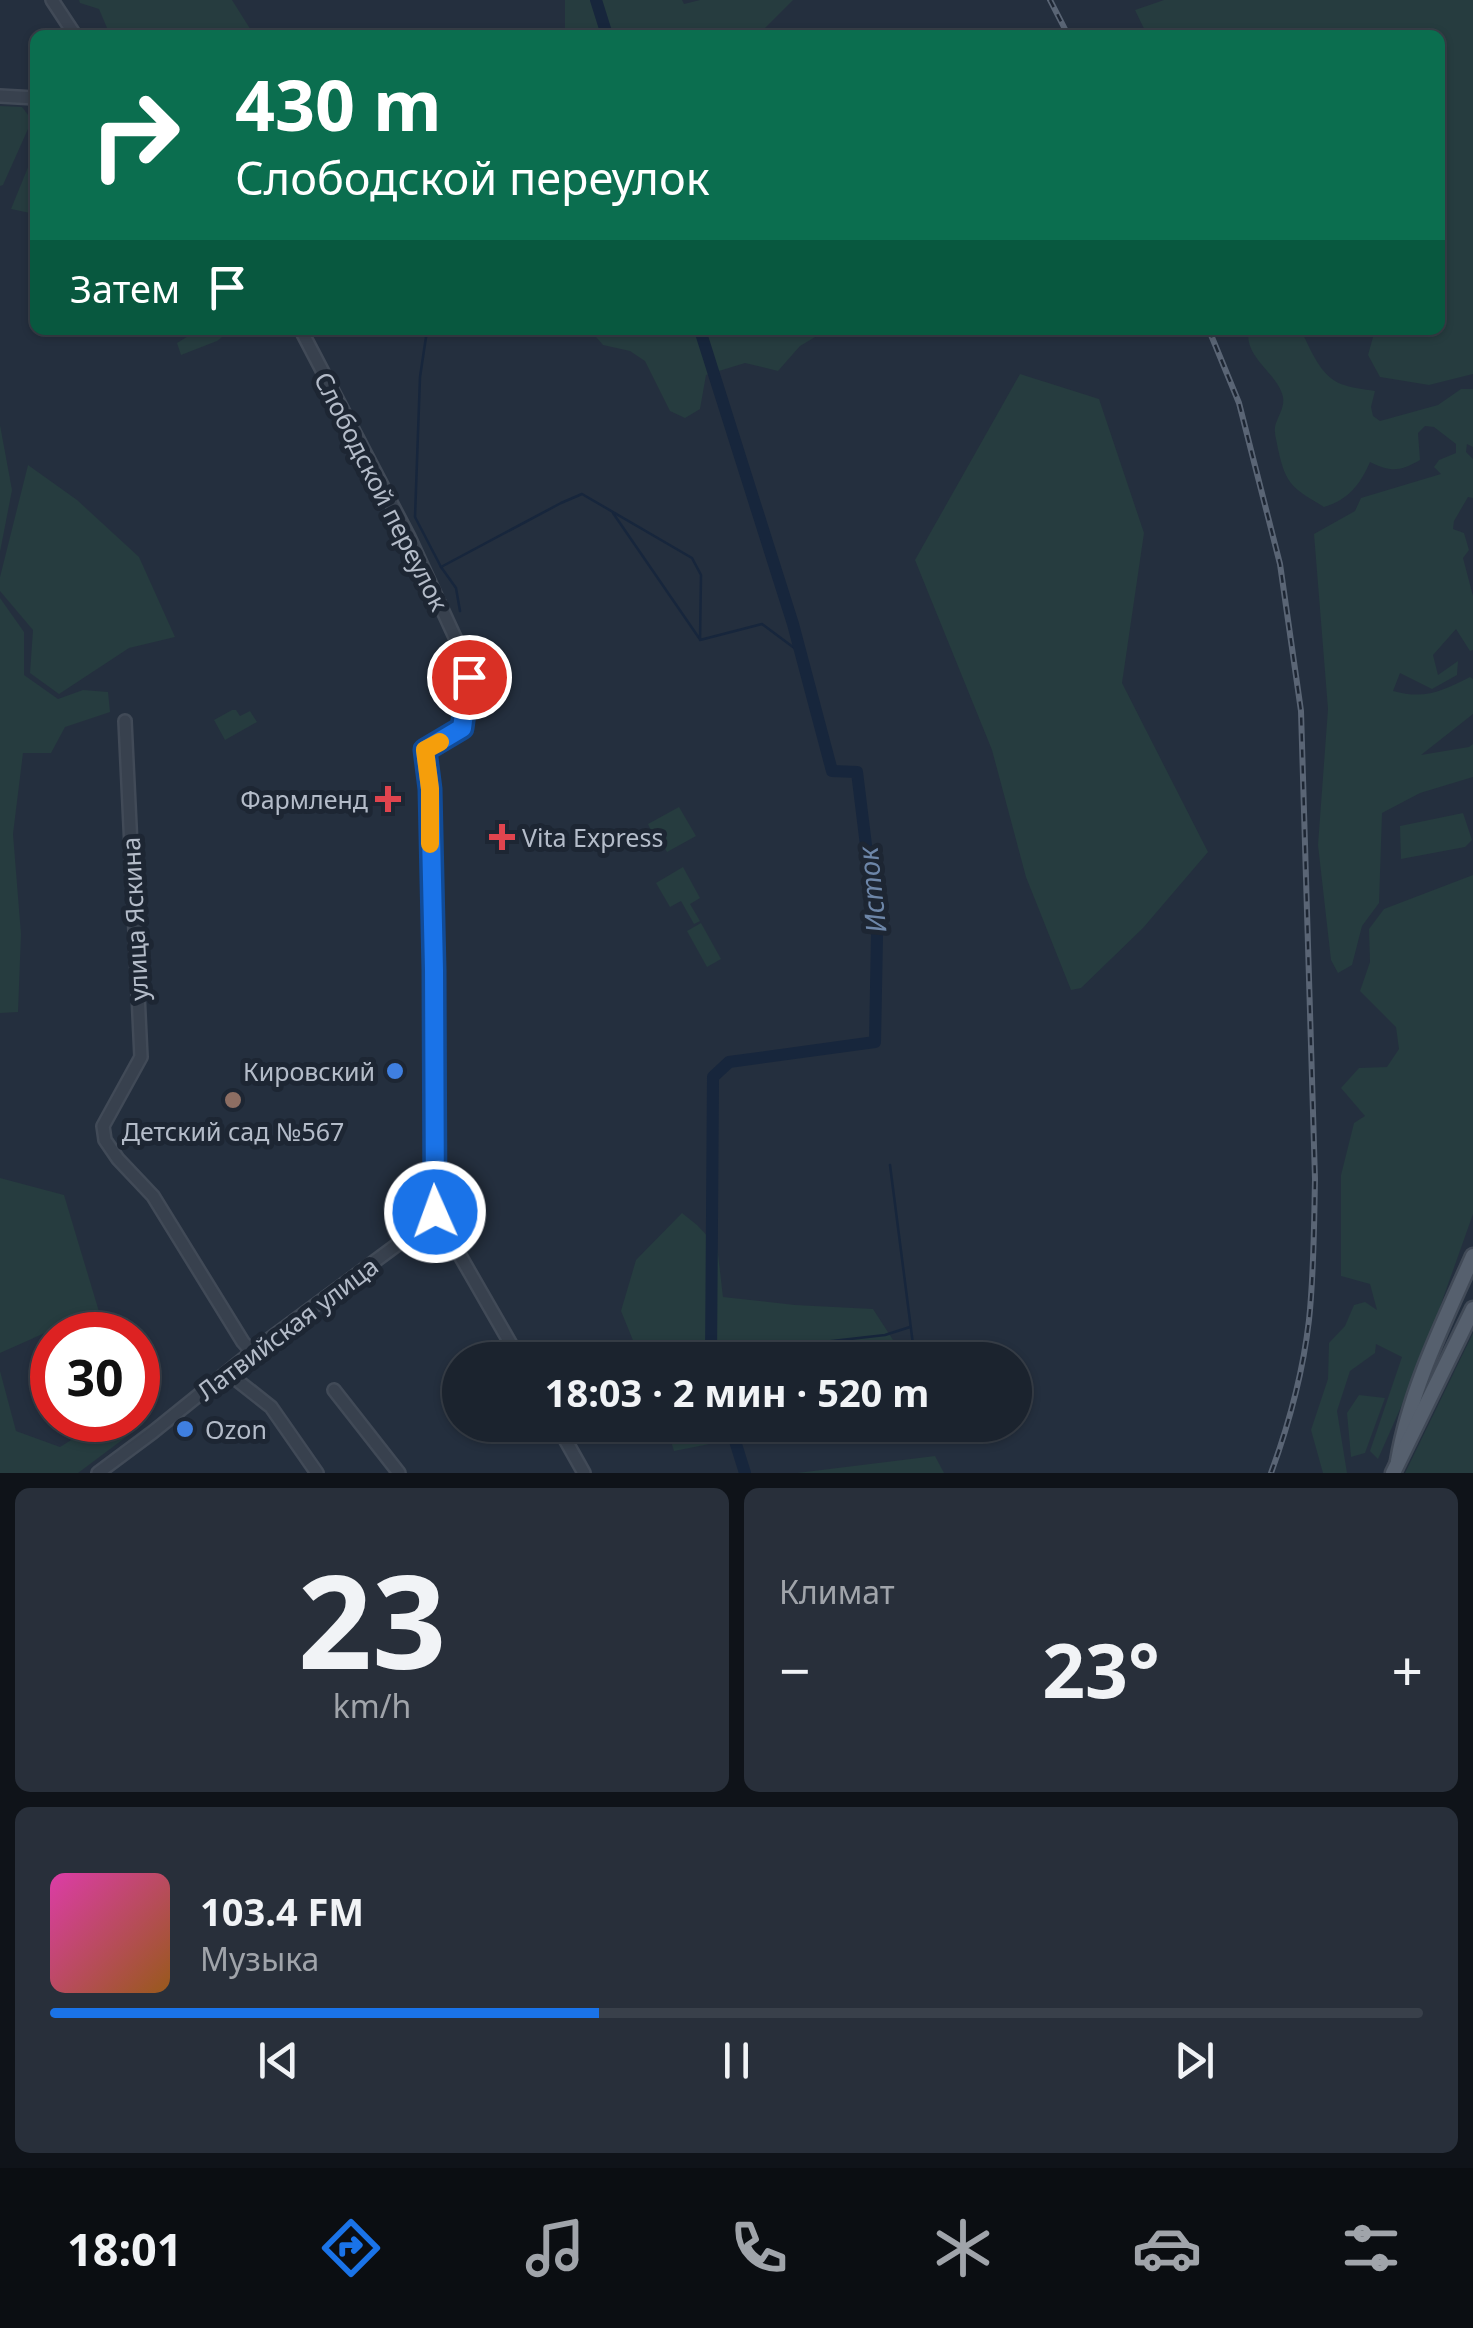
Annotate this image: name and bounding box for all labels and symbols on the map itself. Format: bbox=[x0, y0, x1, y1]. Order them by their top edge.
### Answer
street label: Слободской переулок bbox=[307, 366, 457, 617]
pin bbox=[427, 635, 512, 720]
place label: Фармленд bbox=[240, 782, 368, 816]
marker: Фармленд bbox=[377, 788, 399, 810]
place label: Vita Express bbox=[522, 820, 663, 854]
marker: Vita Express bbox=[491, 826, 513, 848]
street label: улица Яскина bbox=[113, 836, 155, 1002]
water label: Исток bbox=[847, 843, 894, 935]
place label: Кировский bbox=[243, 1054, 375, 1088]
marker: Кировский bbox=[384, 1060, 406, 1082]
marker: Детский сад №567 bbox=[222, 1089, 244, 1111]
place label: Детский сад №567 bbox=[122, 1114, 344, 1148]
position arrow bbox=[383, 1160, 487, 1264]
street label: Латвийская улица bbox=[189, 1249, 385, 1407]
speed limit sign: 30 bbox=[30, 1312, 160, 1442]
place label: Ozon bbox=[205, 1412, 267, 1446]
marker: Ozon bbox=[174, 1418, 196, 1440]

